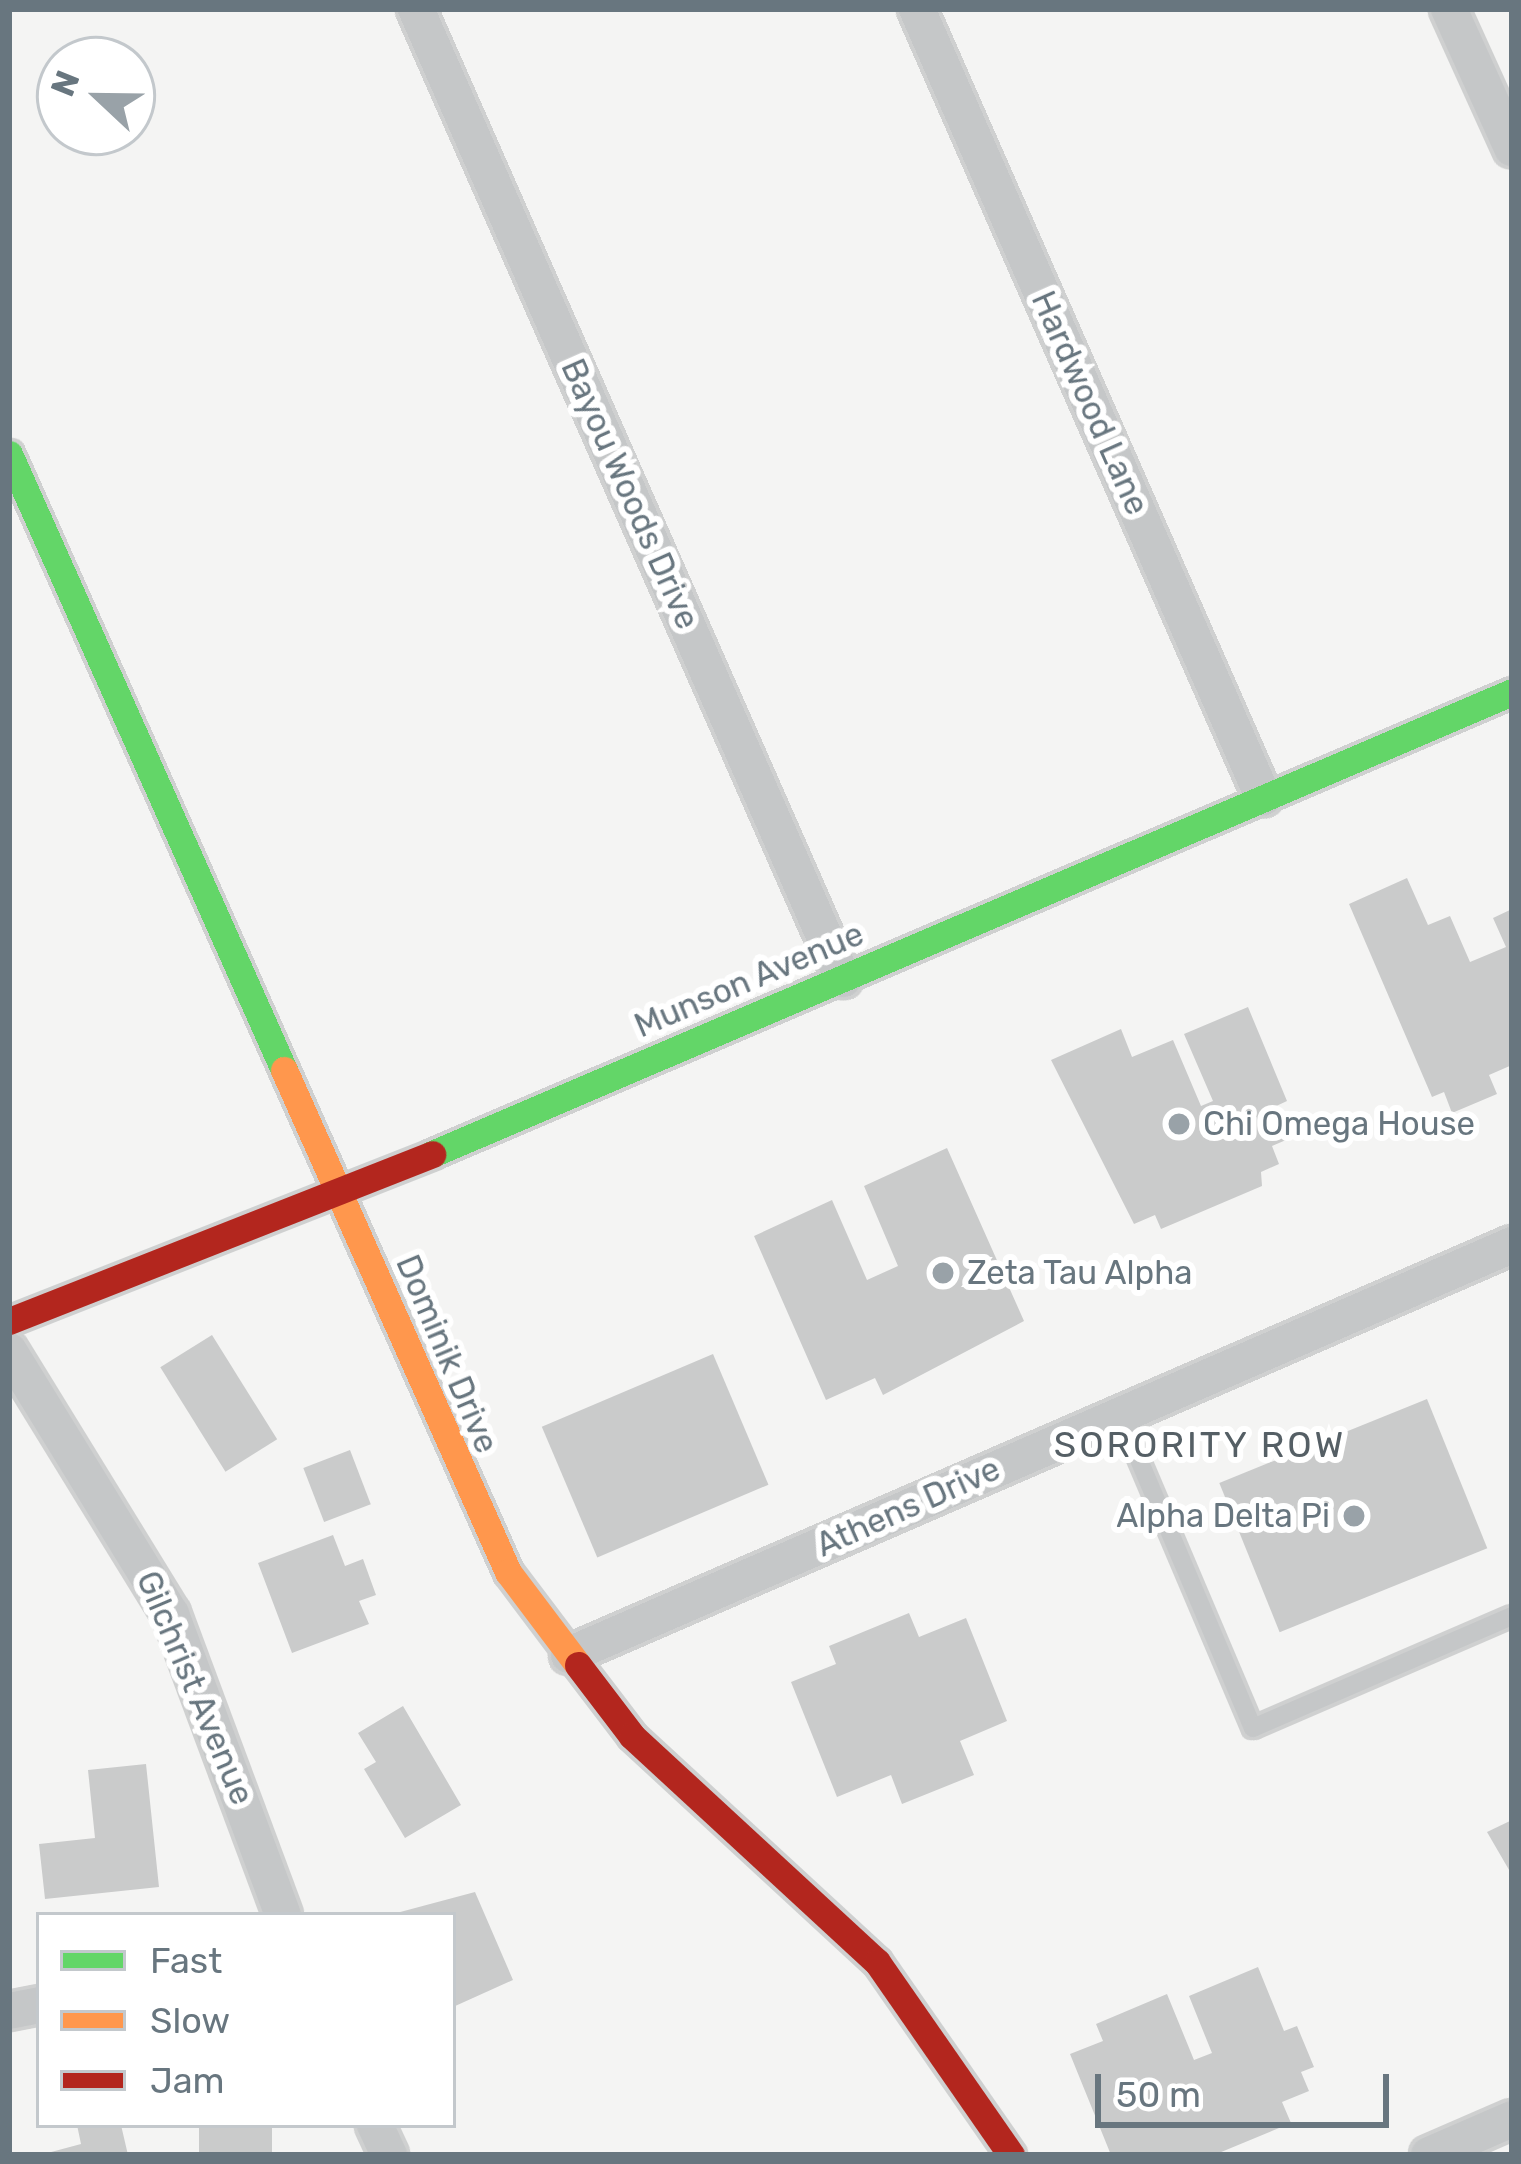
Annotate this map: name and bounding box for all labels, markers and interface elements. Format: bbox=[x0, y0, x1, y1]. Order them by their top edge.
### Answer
north arrow bbox=[36, 36, 156, 156]
text: N bbox=[42, 65, 87, 102]
street label: Hardwood Lane bbox=[1023, 285, 1157, 521]
street label: Bayou Woods Drive bbox=[553, 353, 707, 635]
street label: Munson Avenue bbox=[628, 914, 870, 1046]
place label: Chi Omega House bbox=[1203, 1104, 1475, 1144]
marker: Chi Omega House bbox=[1166, 1111, 1192, 1137]
street label: Dominik Drive bbox=[387, 1249, 507, 1459]
place label: Zeta Tau Alpha bbox=[967, 1253, 1194, 1293]
marker: Zeta Tau Alpha bbox=[930, 1260, 956, 1286]
district label: SORORITY ROW bbox=[1053, 1423, 1347, 1467]
street label: Athens Drive bbox=[810, 1449, 1006, 1565]
place label: Alpha Delta Pi bbox=[1116, 1496, 1330, 1536]
marker: Alpha Delta Pi bbox=[1341, 1503, 1367, 1529]
street label: Gilchrist Avenue bbox=[128, 1565, 262, 1811]
legend bbox=[36, 1912, 456, 2128]
text: Fast bbox=[150, 1939, 222, 1982]
text: Slow bbox=[150, 1999, 230, 2042]
scale bar bbox=[1101, 2050, 1395, 2124]
text: Jam bbox=[150, 2059, 225, 2102]
text: 50 m bbox=[1116, 2073, 1201, 2116]

